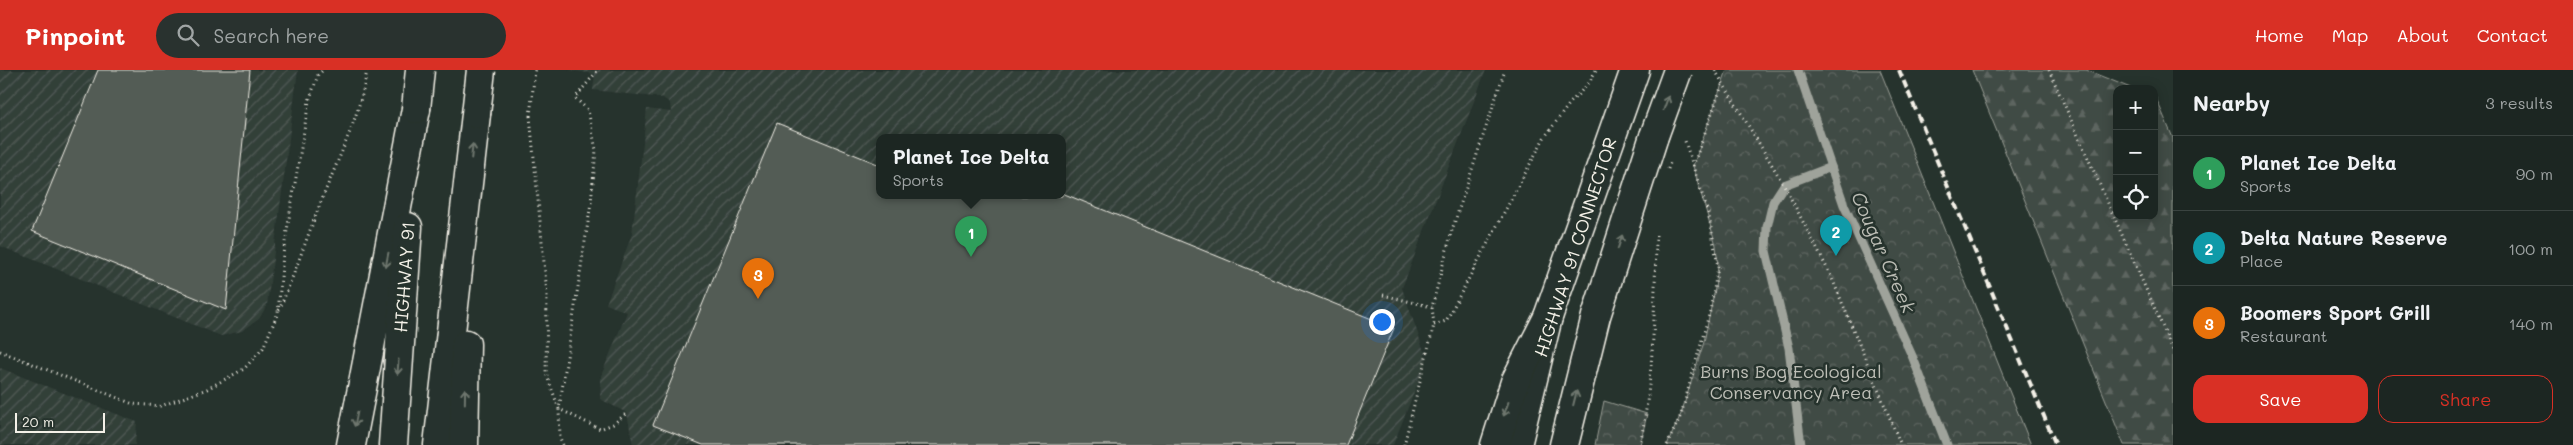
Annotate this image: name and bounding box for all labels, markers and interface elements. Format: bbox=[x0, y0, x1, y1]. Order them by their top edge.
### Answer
search box bbox=[156, 13, 506, 58]
text: Pinpoint bbox=[25, 20, 126, 51]
icon: search bbox=[174, 21, 202, 49]
text: Search here bbox=[214, 23, 329, 48]
text: Home bbox=[2255, 23, 2304, 47]
text: Map bbox=[2332, 23, 2368, 47]
text: About bbox=[2396, 23, 2449, 47]
text: Contact bbox=[2477, 23, 2548, 47]
map controls bbox=[2113, 85, 2158, 220]
button: + bbox=[2113, 85, 2158, 130]
text: Nearby bbox=[2193, 89, 2270, 116]
text: 3 results bbox=[2485, 92, 2553, 113]
one-way arrow bbox=[1662, 96, 1671, 111]
button: − bbox=[2113, 130, 2158, 175]
popup bbox=[876, 134, 1066, 199]
street label: HIGHWAY 91 CONNECTOR bbox=[1528, 134, 1622, 360]
one-way arrow bbox=[467, 144, 477, 160]
text: Planet Ice Delta bbox=[893, 144, 1049, 169]
text: Planet Ice Delta bbox=[2240, 150, 2397, 175]
text: 1 bbox=[2205, 163, 2213, 184]
text: 90 m bbox=[2516, 163, 2553, 184]
text: Sports bbox=[893, 169, 944, 190]
button: locate bbox=[2113, 175, 2158, 220]
text: Sports bbox=[2240, 175, 2291, 196]
water label: Cougar Creek bbox=[1846, 187, 1922, 317]
pin: 2 bbox=[1820, 215, 1852, 256]
pin: 1 bbox=[955, 216, 987, 257]
street label: HIGHWAY 91 bbox=[388, 221, 420, 333]
text: Delta Nature Reserve bbox=[2240, 225, 2447, 250]
one-way arrow bbox=[1616, 234, 1626, 250]
text: 2 bbox=[2205, 238, 2213, 259]
text: 100 m bbox=[2508, 238, 2553, 259]
text: Place bbox=[2240, 250, 2283, 271]
one-way arrow bbox=[381, 251, 391, 267]
pin: 3 bbox=[742, 258, 774, 299]
text: Boomers Sport Grill bbox=[2240, 300, 2430, 325]
your location bbox=[1369, 309, 1395, 335]
text: 3 bbox=[2204, 313, 2214, 334]
text: 140 m bbox=[2509, 313, 2553, 334]
text: Restaurant bbox=[2240, 325, 2328, 346]
one-way arrow bbox=[394, 358, 403, 374]
park label: Burns Bog Ecological Conservancy Area bbox=[1700, 359, 1882, 404]
button: Save bbox=[2193, 375, 2368, 423]
button: Share bbox=[2378, 375, 2553, 423]
one-way arrow bbox=[460, 389, 470, 405]
one-way arrow bbox=[1571, 390, 1580, 406]
one-way arrow bbox=[1501, 400, 1510, 416]
scale bar bbox=[15, 410, 105, 433]
one-way arrow bbox=[351, 411, 360, 427]
text: 20 m bbox=[22, 412, 54, 431]

